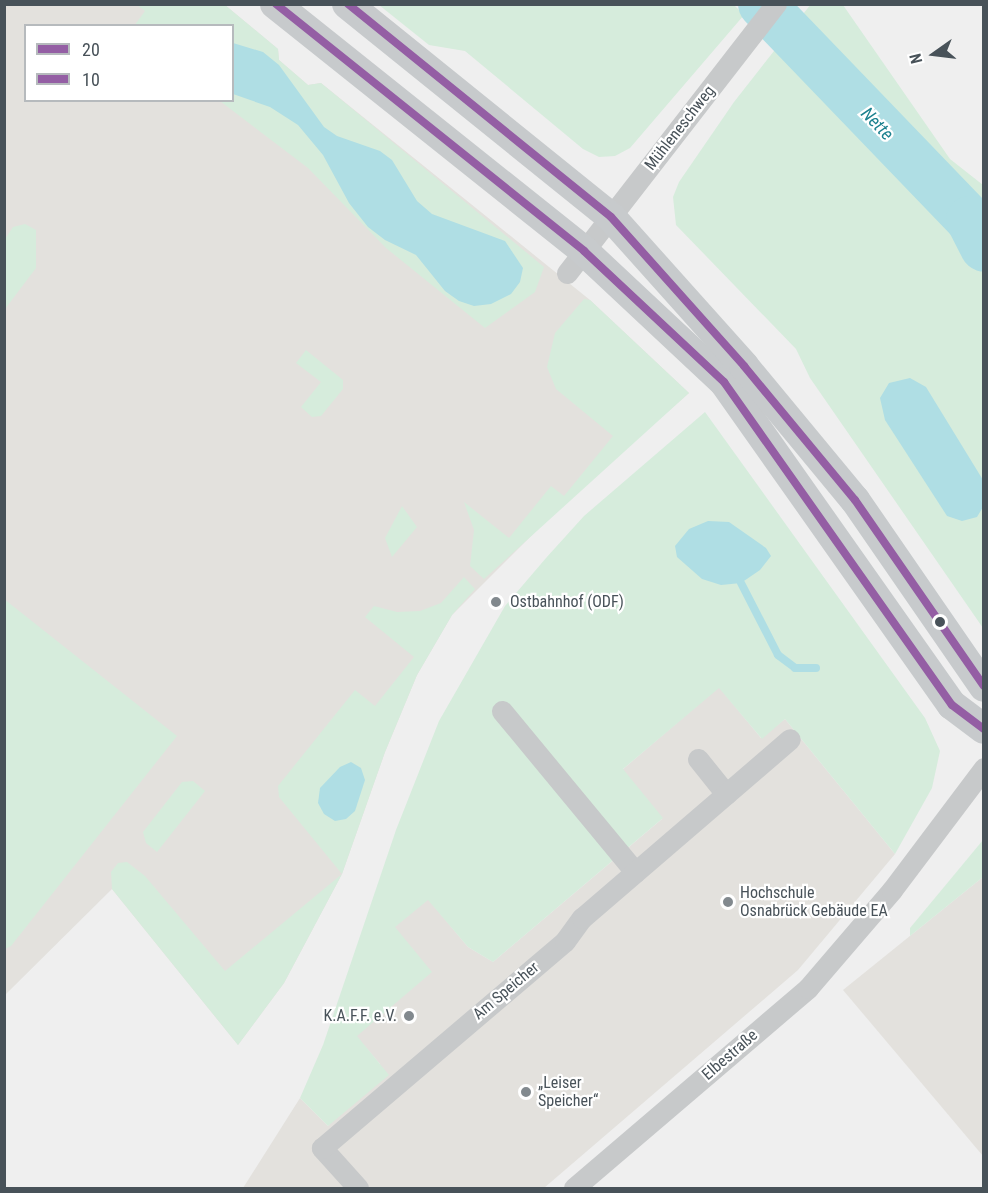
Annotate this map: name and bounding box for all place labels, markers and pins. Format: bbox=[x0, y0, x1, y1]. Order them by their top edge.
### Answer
place label: Ostbahnhof (ODF) bbox=[510, 592, 624, 612]
marker: Ostbahnhof (ODF) bbox=[487, 593, 505, 611]
unlabelled marker bbox=[934, 616, 946, 628]
place label: Hochschule Osnabrück Gebäude EA bbox=[740, 883, 888, 921]
marker: Hochschule Osnabrück Gebäude EA bbox=[721, 895, 735, 909]
place label: K.A.F.F. e.V. bbox=[324, 1006, 397, 1026]
marker: K.A.F.F. e.V. bbox=[402, 1009, 416, 1023]
place label: „Leiser Speicher“ bbox=[538, 1073, 598, 1111]
marker: „Leiser Speicher“ bbox=[519, 1085, 533, 1099]

